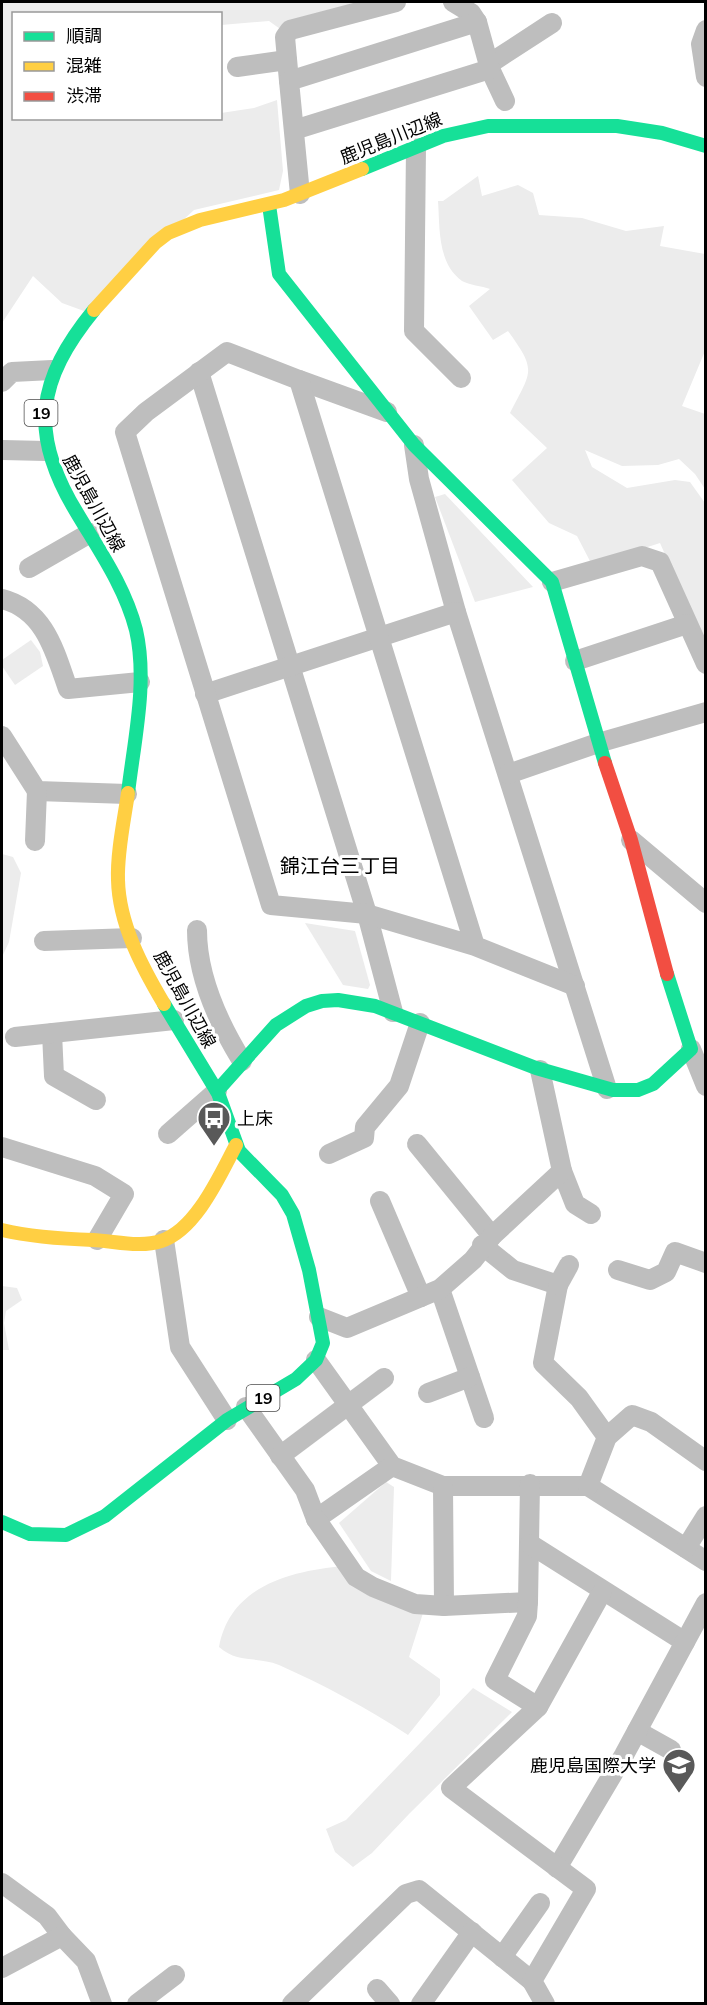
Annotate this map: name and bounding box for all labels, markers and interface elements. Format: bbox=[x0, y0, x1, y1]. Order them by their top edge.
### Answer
legend bbox=[12, 12, 222, 120]
text: 順調 bbox=[66, 24, 102, 47]
text: 混雑 bbox=[66, 54, 102, 77]
text: 渋滞 bbox=[66, 84, 102, 107]
street label: 鹿児島川辺線 bbox=[337, 107, 445, 169]
road number: 19 bbox=[24, 400, 57, 426]
street label: 鹿児島川辺線 bbox=[58, 450, 130, 556]
district label: 錦江台三丁目 bbox=[280, 853, 400, 878]
street label: 鹿児島川辺線 bbox=[149, 946, 221, 1052]
bus stop icon: 上床 bbox=[196, 1100, 232, 1147]
place label: 上床 bbox=[237, 1107, 273, 1130]
road number: 19 bbox=[246, 1385, 280, 1411]
school or university icon: 鹿児島国際大学 bbox=[661, 1747, 697, 1794]
place label: 鹿児島国際大学 bbox=[530, 1754, 656, 1777]

